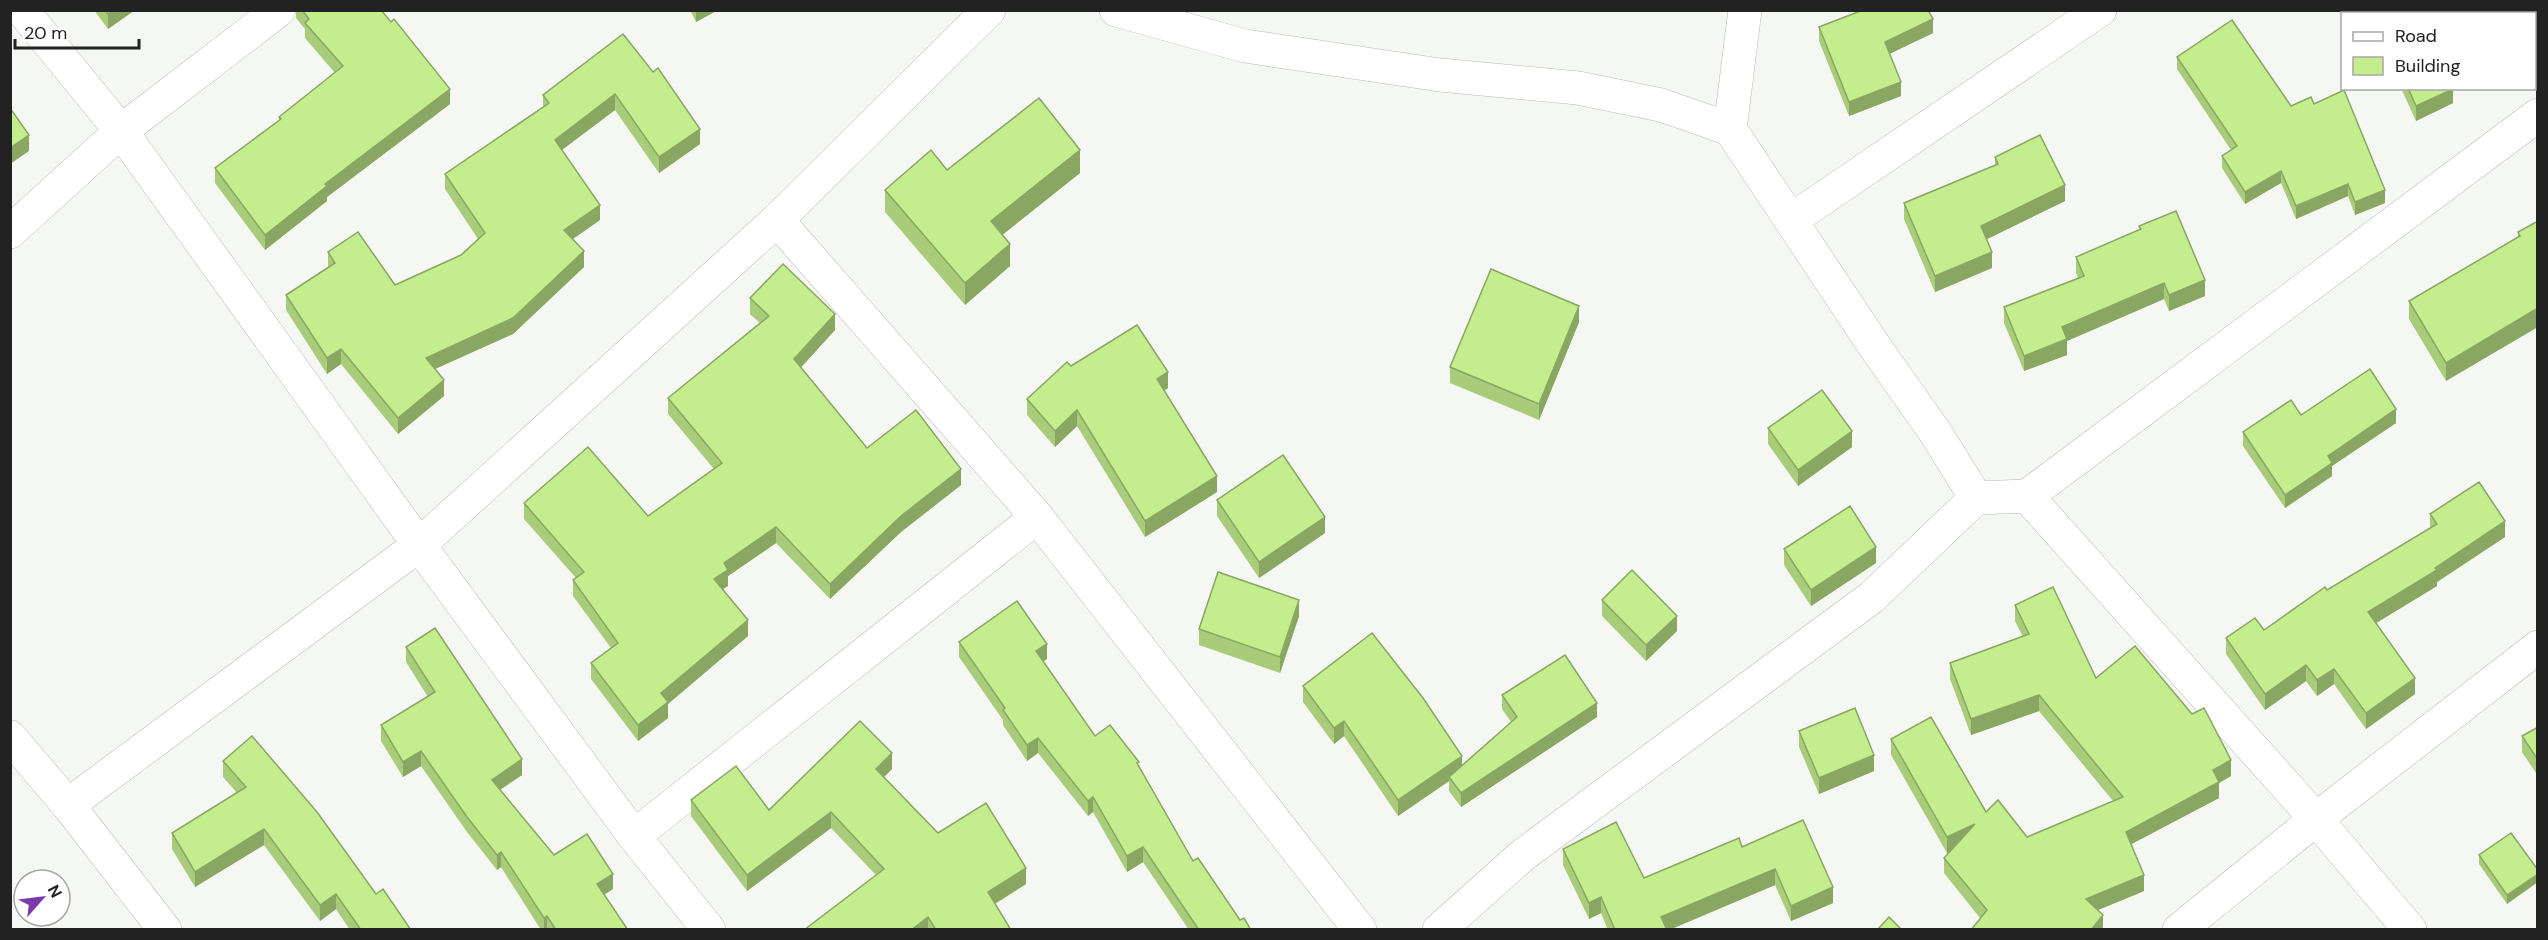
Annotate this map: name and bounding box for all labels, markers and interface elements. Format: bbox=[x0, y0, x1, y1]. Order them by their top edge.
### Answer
scale bar bbox=[15, 12, 140, 50]
legend bbox=[2341, 12, 2536, 90]
text: 20 m bbox=[24, 21, 67, 45]
text: Road bbox=[2395, 24, 2437, 48]
text: Building bbox=[2395, 54, 2460, 78]
north arrow bbox=[12, 868, 72, 928]
text: N bbox=[43, 881, 67, 901]

